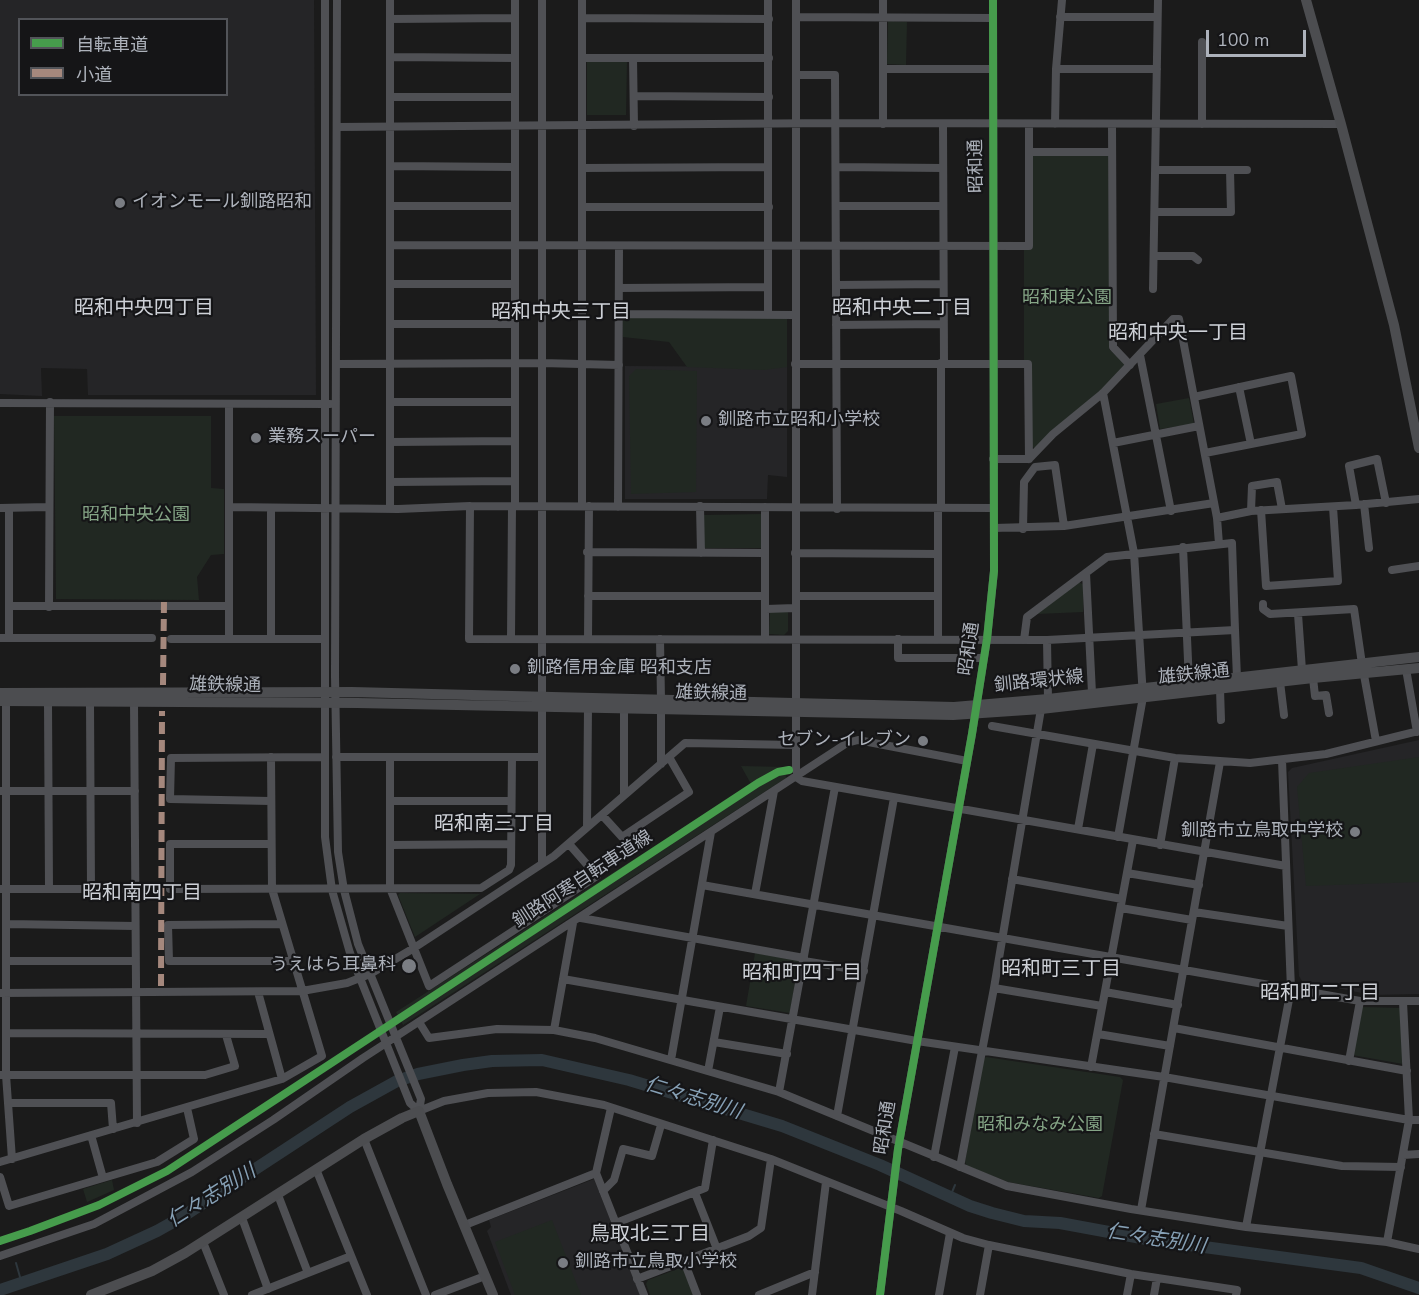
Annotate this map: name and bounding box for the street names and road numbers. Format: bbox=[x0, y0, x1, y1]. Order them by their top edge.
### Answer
street label: 昭和通 bbox=[966, 139, 988, 193]
street label: 昭和通 bbox=[956, 621, 984, 677]
street label: 雄鉄線通 bbox=[1157, 660, 1231, 690]
street label: 釧路環状線 bbox=[993, 667, 1085, 697]
street label: 雄鉄線通 bbox=[189, 675, 261, 697]
street label: 雄鉄線通 bbox=[675, 683, 747, 705]
street label: 釧路阿寒自転車道線 bbox=[509, 827, 657, 933]
street label: 昭和通 bbox=[871, 1100, 901, 1156]

